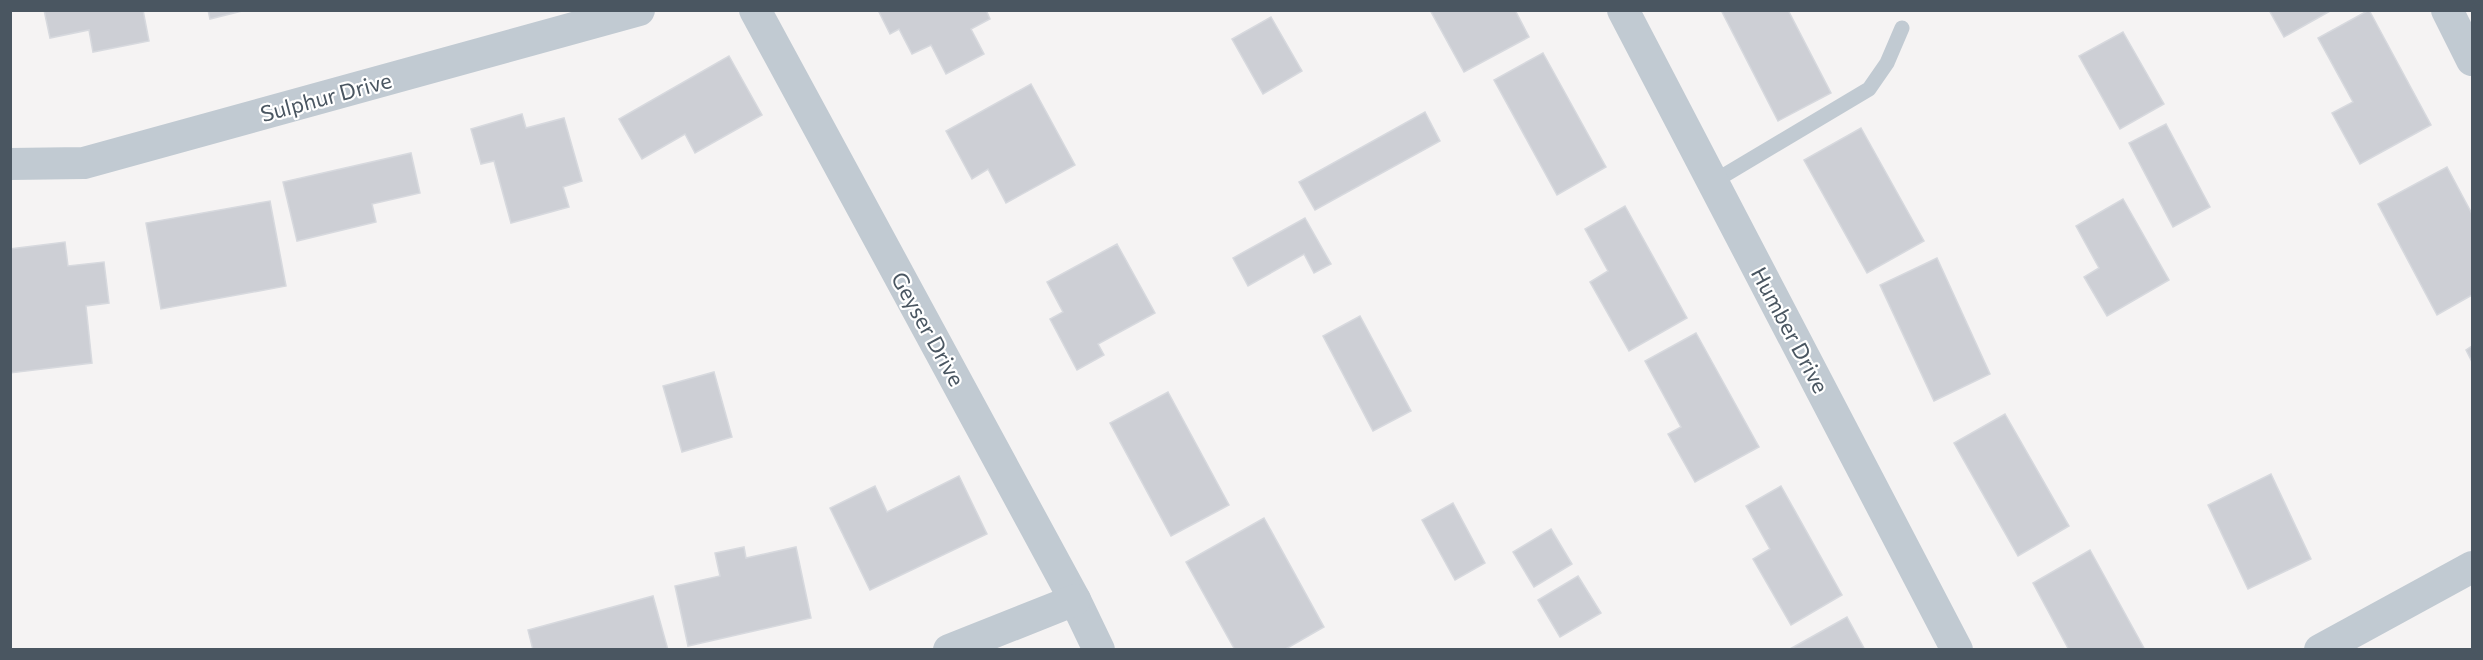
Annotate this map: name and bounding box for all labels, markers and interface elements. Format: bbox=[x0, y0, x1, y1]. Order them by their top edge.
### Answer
street label: Sulphur Drive bbox=[257, 66, 394, 127]
street label: Humber Drive bbox=[1746, 262, 1835, 397]
street label: Geyser Drive bbox=[886, 267, 971, 391]

